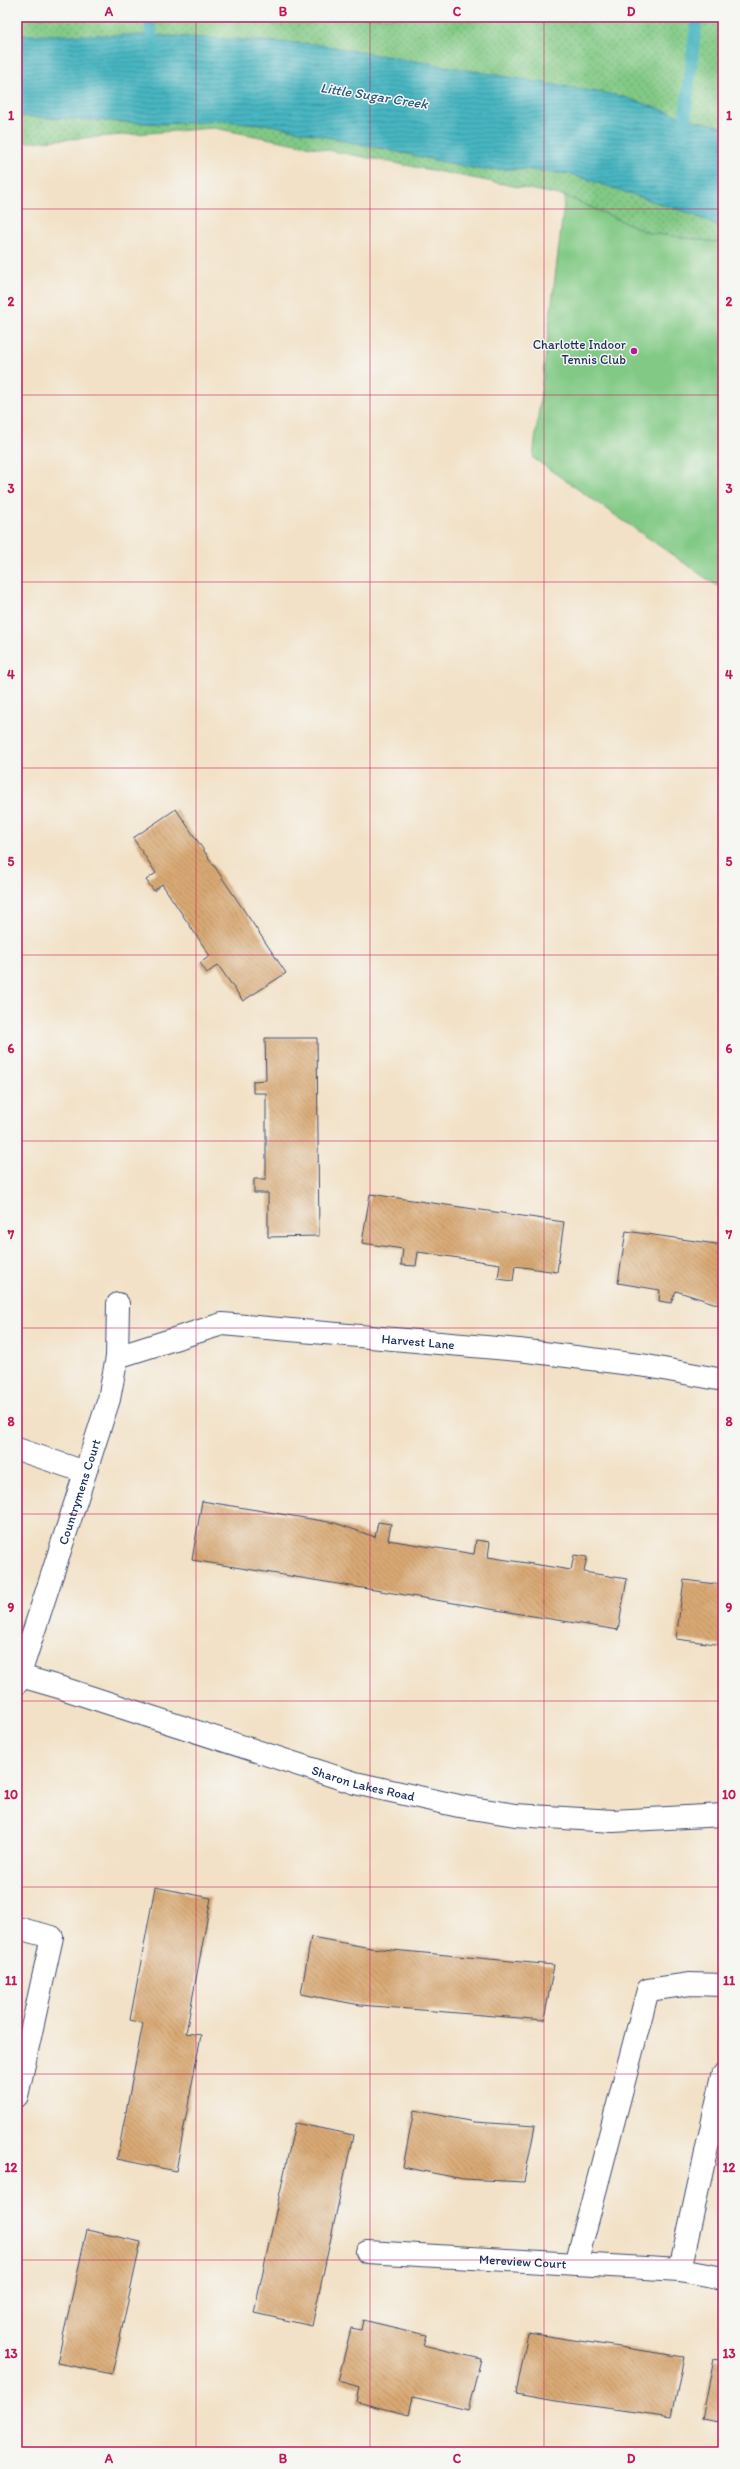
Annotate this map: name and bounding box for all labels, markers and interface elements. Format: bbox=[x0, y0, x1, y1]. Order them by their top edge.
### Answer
text: A bbox=[104, 4, 114, 19]
text: B bbox=[279, 4, 288, 19]
text: C bbox=[453, 4, 462, 19]
text: D bbox=[627, 4, 636, 19]
water label: Little Sugar Creek bbox=[319, 79, 430, 113]
text: 1 bbox=[8, 108, 14, 123]
text: 1 bbox=[726, 108, 732, 123]
text: 2 bbox=[8, 294, 15, 309]
text: 2 bbox=[726, 294, 733, 309]
place label: Charlotte Indoor Tennis Club bbox=[533, 337, 627, 367]
marker: Charlotte Indoor Tennis Club bbox=[629, 346, 639, 356]
text: 3 bbox=[7, 481, 15, 496]
text: 3 bbox=[725, 481, 733, 496]
text: 4 bbox=[7, 667, 15, 682]
text: 4 bbox=[725, 667, 733, 682]
text: 5 bbox=[8, 854, 15, 869]
text: 5 bbox=[726, 854, 733, 869]
text: 6 bbox=[8, 1041, 15, 1056]
text: 6 bbox=[726, 1041, 733, 1056]
text: 7 bbox=[7, 1227, 15, 1242]
text: 7 bbox=[725, 1227, 733, 1242]
street label: Harvest Lane bbox=[381, 1331, 455, 1352]
text: 8 bbox=[7, 1414, 15, 1429]
text: 8 bbox=[725, 1414, 733, 1429]
street label: Countrymens Court bbox=[55, 1437, 103, 1547]
text: 9 bbox=[8, 1600, 15, 1615]
text: 9 bbox=[726, 1600, 733, 1615]
street label: Sharon Lakes Road bbox=[310, 1762, 416, 1804]
text: 10 bbox=[4, 1787, 18, 1802]
text: 10 bbox=[722, 1787, 736, 1802]
text: 11 bbox=[5, 1973, 17, 1988]
text: 11 bbox=[723, 1973, 735, 1988]
text: 12 bbox=[5, 2160, 18, 2175]
text: 12 bbox=[723, 2160, 736, 2175]
street label: Mereview Court bbox=[479, 2251, 567, 2271]
text: 13 bbox=[4, 2346, 18, 2361]
text: 13 bbox=[722, 2346, 736, 2361]
text: A bbox=[104, 2451, 114, 2466]
text: B bbox=[279, 2451, 288, 2466]
text: C bbox=[453, 2451, 462, 2466]
text: D bbox=[627, 2451, 636, 2466]

